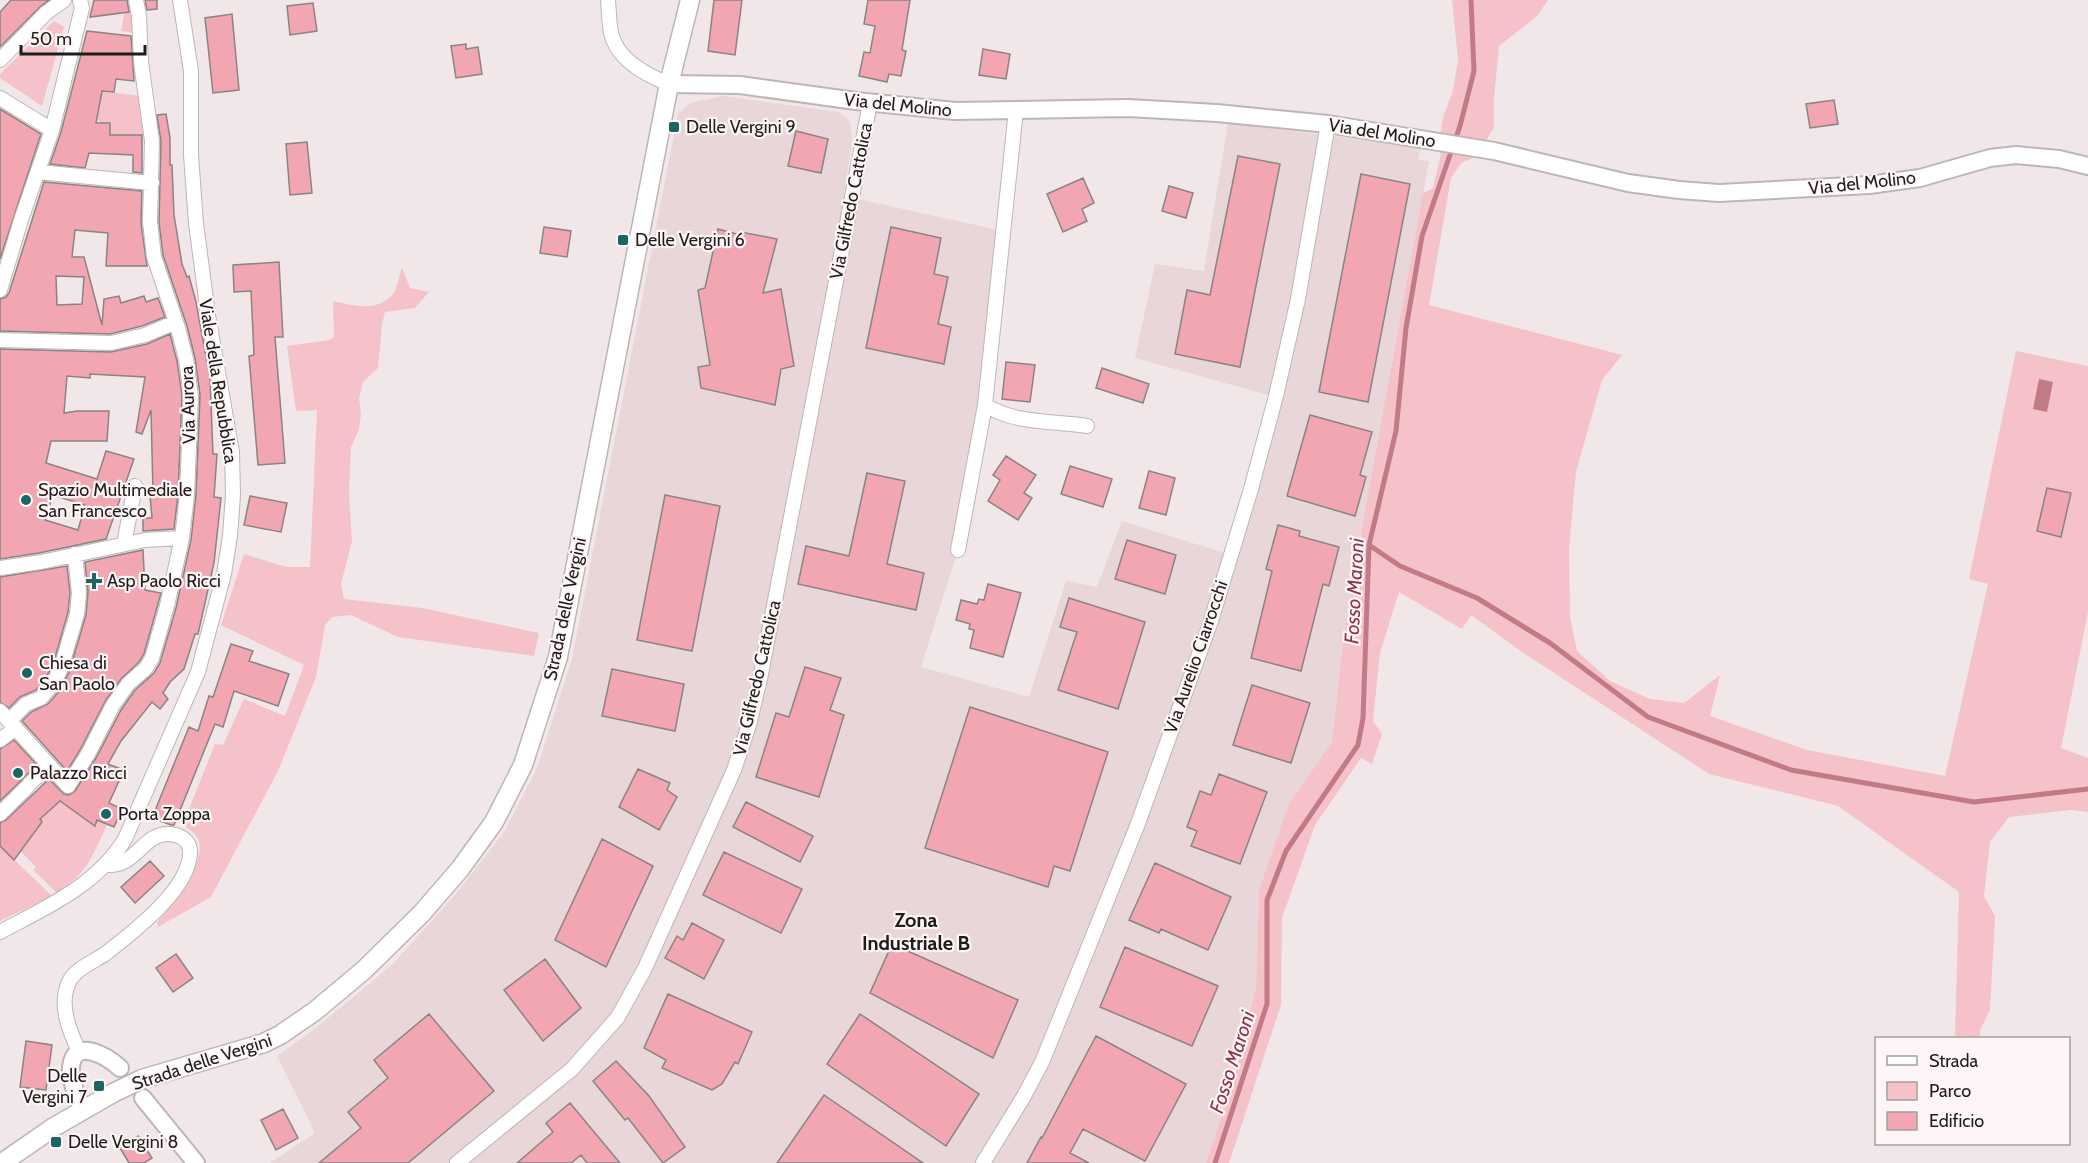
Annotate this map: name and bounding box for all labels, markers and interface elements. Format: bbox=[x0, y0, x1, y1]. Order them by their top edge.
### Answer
scale bar bbox=[21, 18, 146, 56]
text: 50 m bbox=[30, 28, 72, 50]
street label: Via del Molino bbox=[843, 88, 953, 122]
street label: Via del Molino bbox=[1327, 114, 1437, 152]
place label: Delle Vergini 9 bbox=[686, 116, 796, 138]
marker: Delle Vergini 9 bbox=[667, 120, 681, 134]
street label: Via Gilfredo Cattolica bbox=[825, 120, 877, 281]
street label: Via del Molino bbox=[1807, 166, 1917, 200]
place label: Delle Vergini 6 bbox=[635, 229, 745, 251]
marker: Delle Vergini 6 bbox=[616, 233, 630, 247]
street label: Viale della Repubblica bbox=[194, 297, 242, 465]
street label: Via Aurora bbox=[176, 365, 200, 444]
place label: Spazio Multimediale San Francesco bbox=[38, 479, 192, 522]
marker: Spazio Multimediale San Francesco bbox=[19, 493, 33, 507]
street label: Strada delle Vergini bbox=[539, 535, 591, 683]
water label: Fosso Maroni bbox=[1339, 537, 1369, 645]
place label: Asp Paolo Ricci bbox=[107, 570, 221, 592]
marker: Asp Paolo Ricci bbox=[85, 572, 103, 590]
street label: Via Aurelio Ciarrocchi bbox=[1160, 578, 1232, 736]
street label: Via Gilfredo Cattolica bbox=[728, 598, 786, 758]
place label: Chiesa di San Paolo bbox=[39, 652, 115, 695]
marker: Chiesa di San Paolo bbox=[20, 666, 34, 680]
place label: Palazzo Ricci bbox=[30, 762, 127, 784]
marker: Palazzo Ricci bbox=[11, 766, 25, 780]
place label: Porta Zoppa bbox=[118, 803, 211, 825]
marker: Porta Zoppa bbox=[99, 807, 113, 821]
district label: Zona Industriale B bbox=[862, 908, 970, 955]
water label: Fosso Maroni bbox=[1204, 1007, 1260, 1116]
street label: Strada delle Vergini bbox=[129, 1029, 275, 1095]
legend bbox=[1875, 1037, 2070, 1145]
text: Strada bbox=[1929, 1050, 1979, 1072]
place label: Delle Vergini 7 bbox=[22, 1065, 87, 1108]
marker: Delle Vergini 7 bbox=[92, 1079, 106, 1093]
text: Parco bbox=[1929, 1080, 1971, 1102]
text: Edificio bbox=[1929, 1110, 1984, 1132]
place label: Delle Vergini 8 bbox=[68, 1131, 179, 1153]
marker: Delle Vergini 8 bbox=[49, 1135, 63, 1149]

